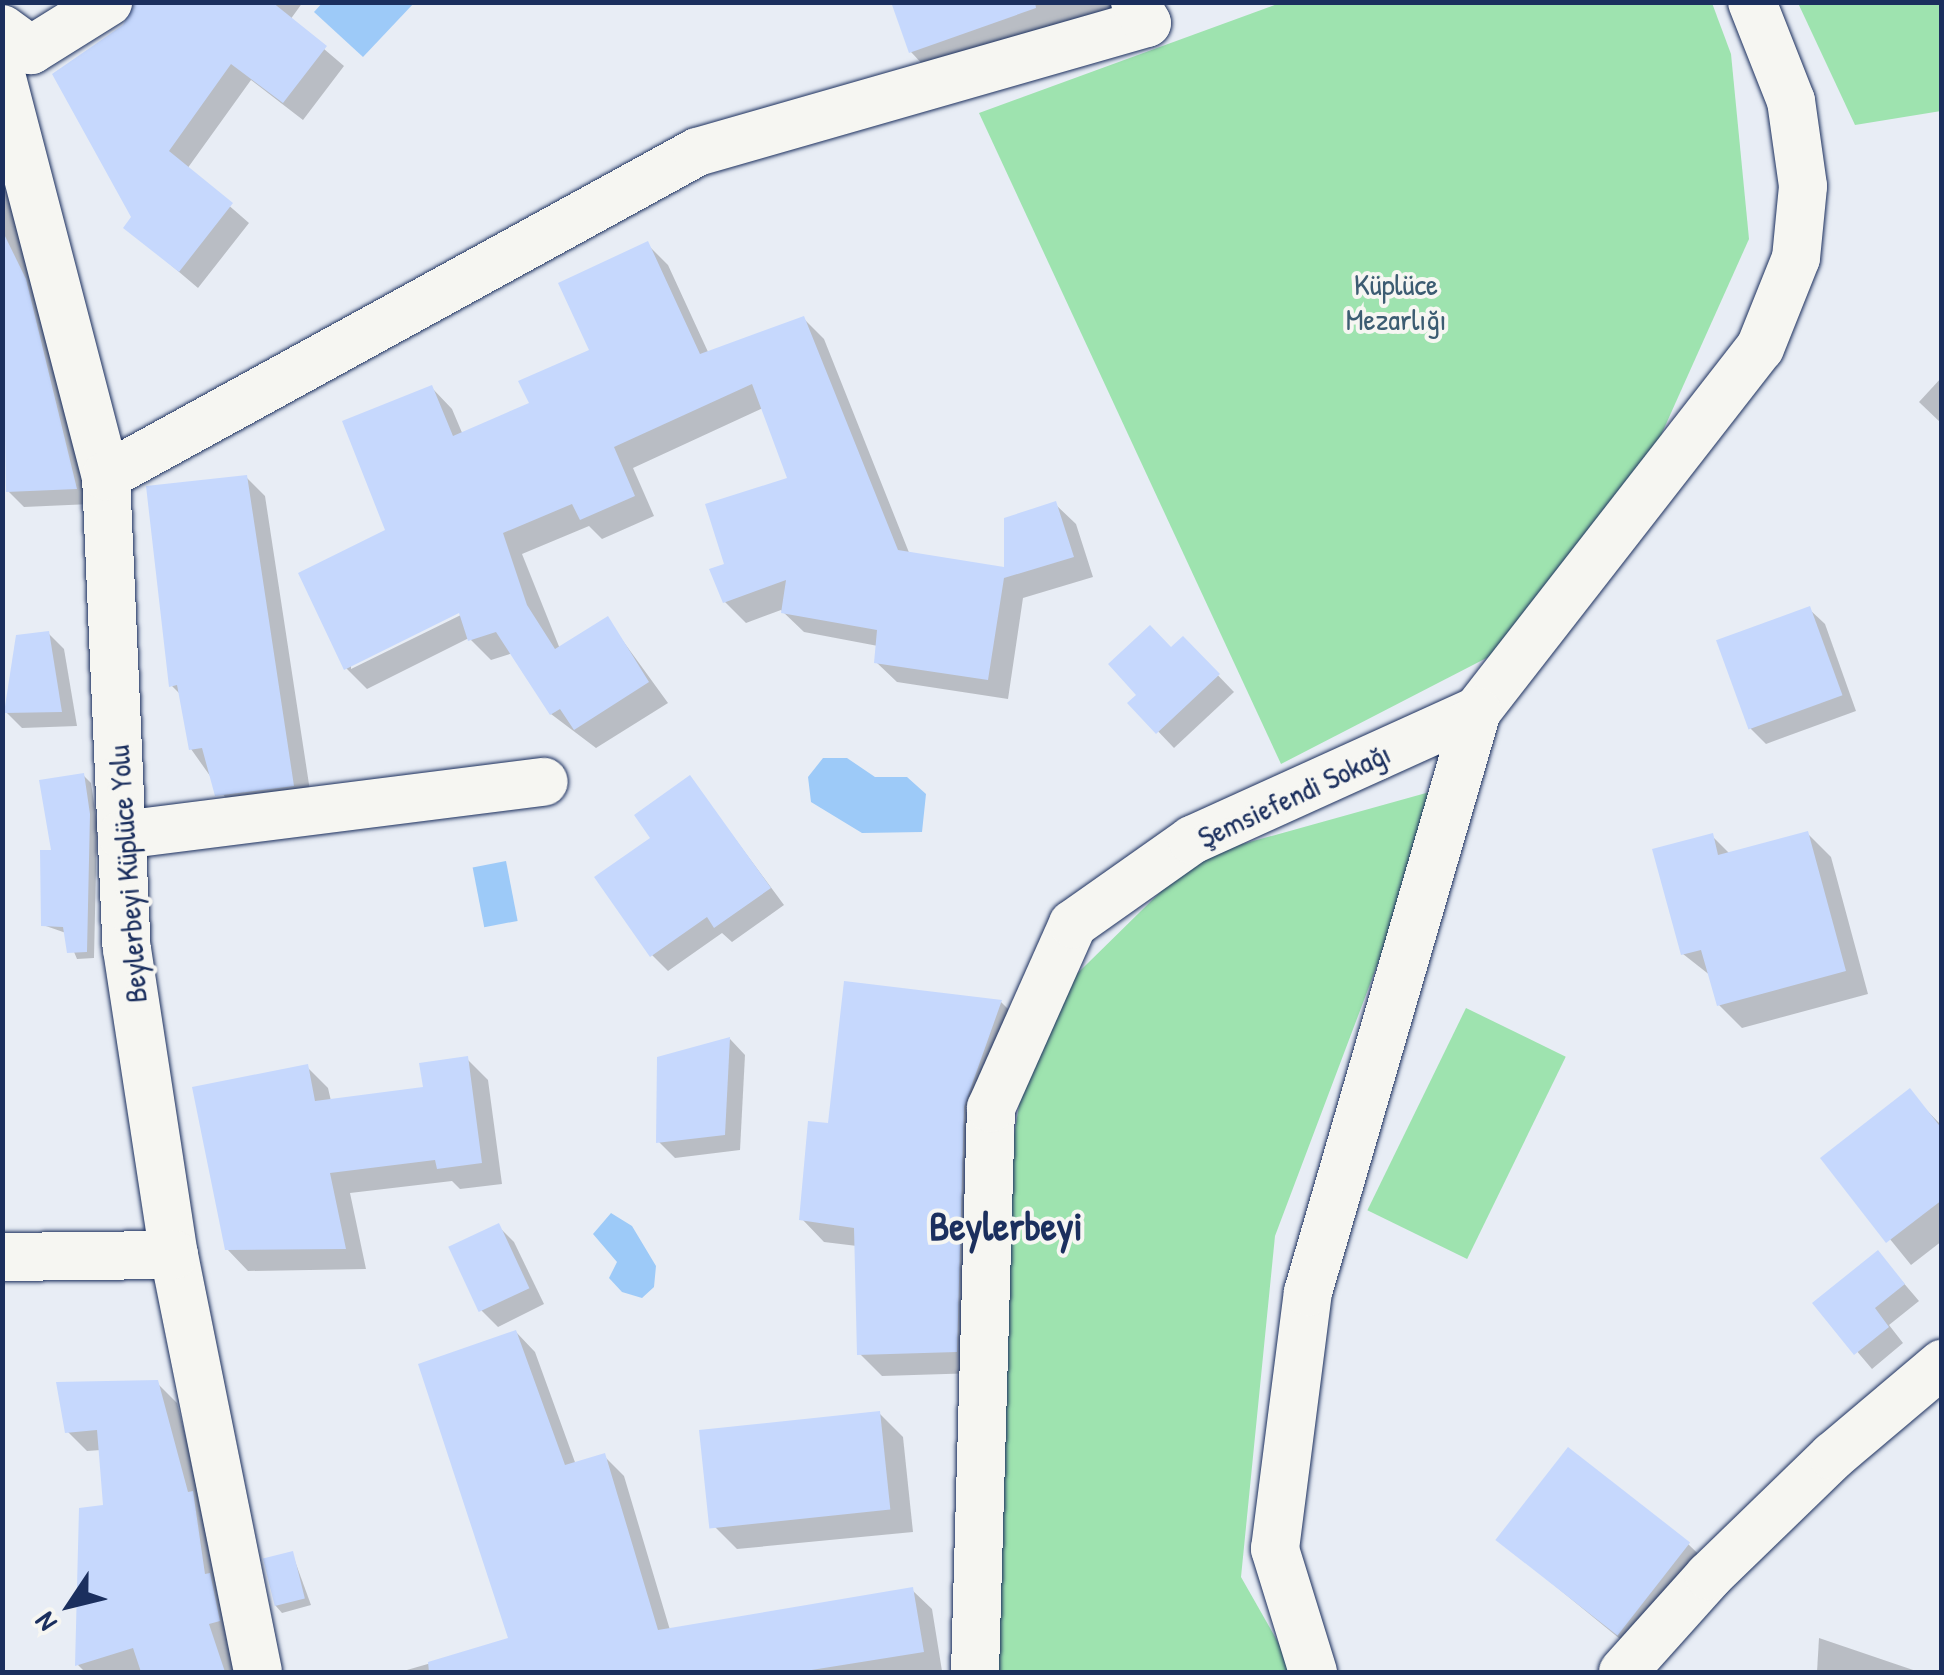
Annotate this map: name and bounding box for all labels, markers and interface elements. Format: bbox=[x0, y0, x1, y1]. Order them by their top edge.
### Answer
park label: Küplüce Mezarlığı bbox=[1346, 266, 1446, 336]
street label: Şemsiefendi Sokağı bbox=[1192, 735, 1396, 855]
street label: Beylerbeyi Küplüce Yolu bbox=[100, 744, 154, 1004]
district label: Beylerbeyi bbox=[929, 1201, 1083, 1249]
north arrow bbox=[20, 1555, 120, 1655]
text: N bbox=[26, 1605, 65, 1639]

